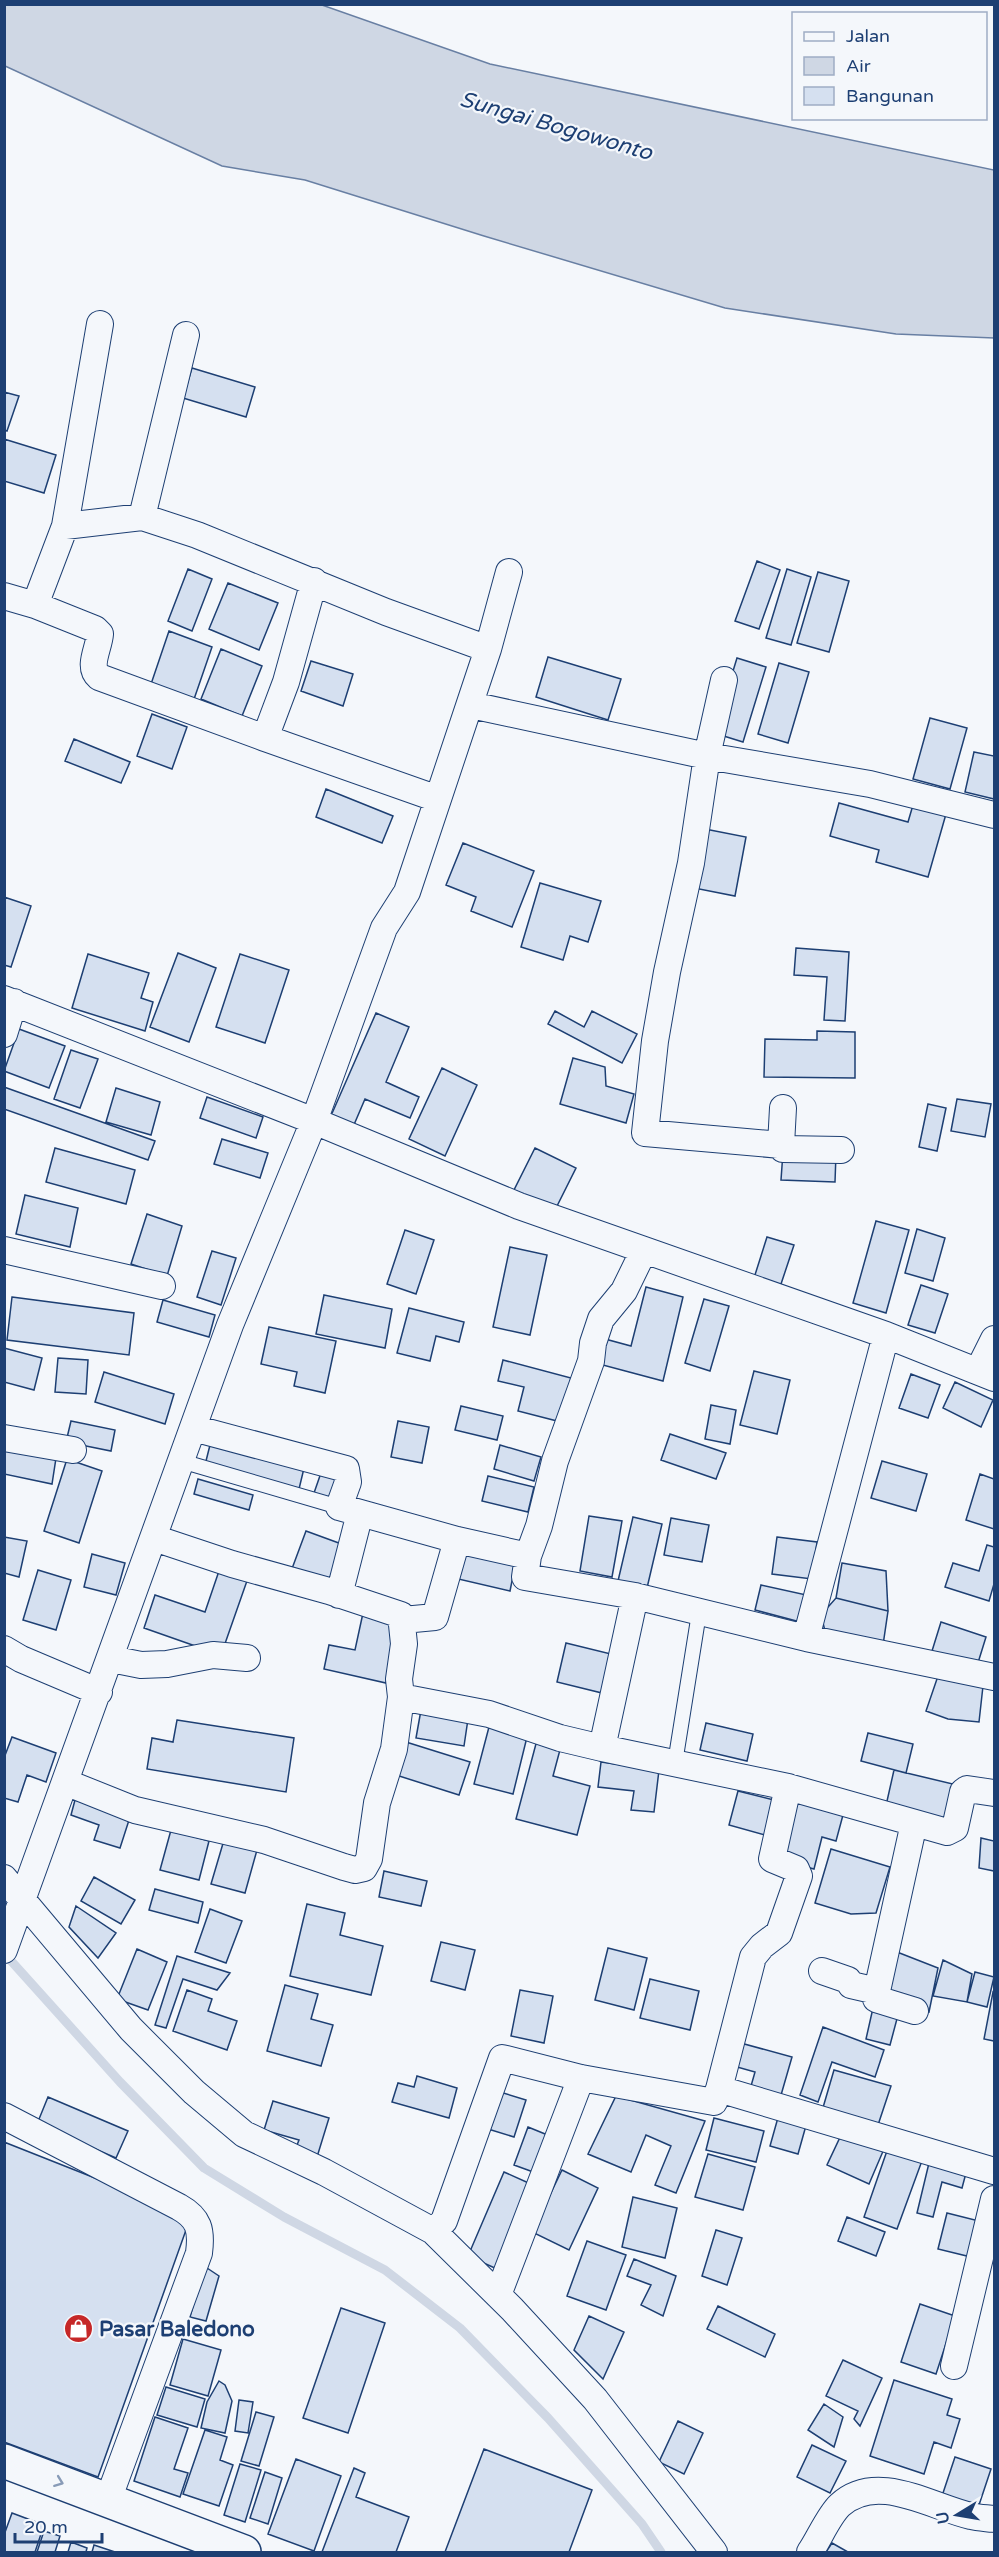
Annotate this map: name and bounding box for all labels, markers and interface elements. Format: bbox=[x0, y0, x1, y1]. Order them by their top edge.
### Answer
legend bbox=[792, 12, 987, 120]
text: Jalan bbox=[846, 25, 890, 47]
text: Air bbox=[846, 55, 871, 77]
text: Bangunan bbox=[846, 85, 934, 107]
water label: Sungai Bogowonto bbox=[457, 86, 657, 166]
shop icon: Pasar Baledono bbox=[62, 2313, 94, 2345]
place label: Pasar Baledono bbox=[99, 2317, 255, 2342]
one-way arrow bbox=[53, 2474, 64, 2487]
north arrow bbox=[927, 2485, 987, 2545]
scale bar bbox=[15, 2506, 102, 2544]
text: U bbox=[932, 2510, 954, 2526]
text: 20 m bbox=[24, 2516, 68, 2538]

